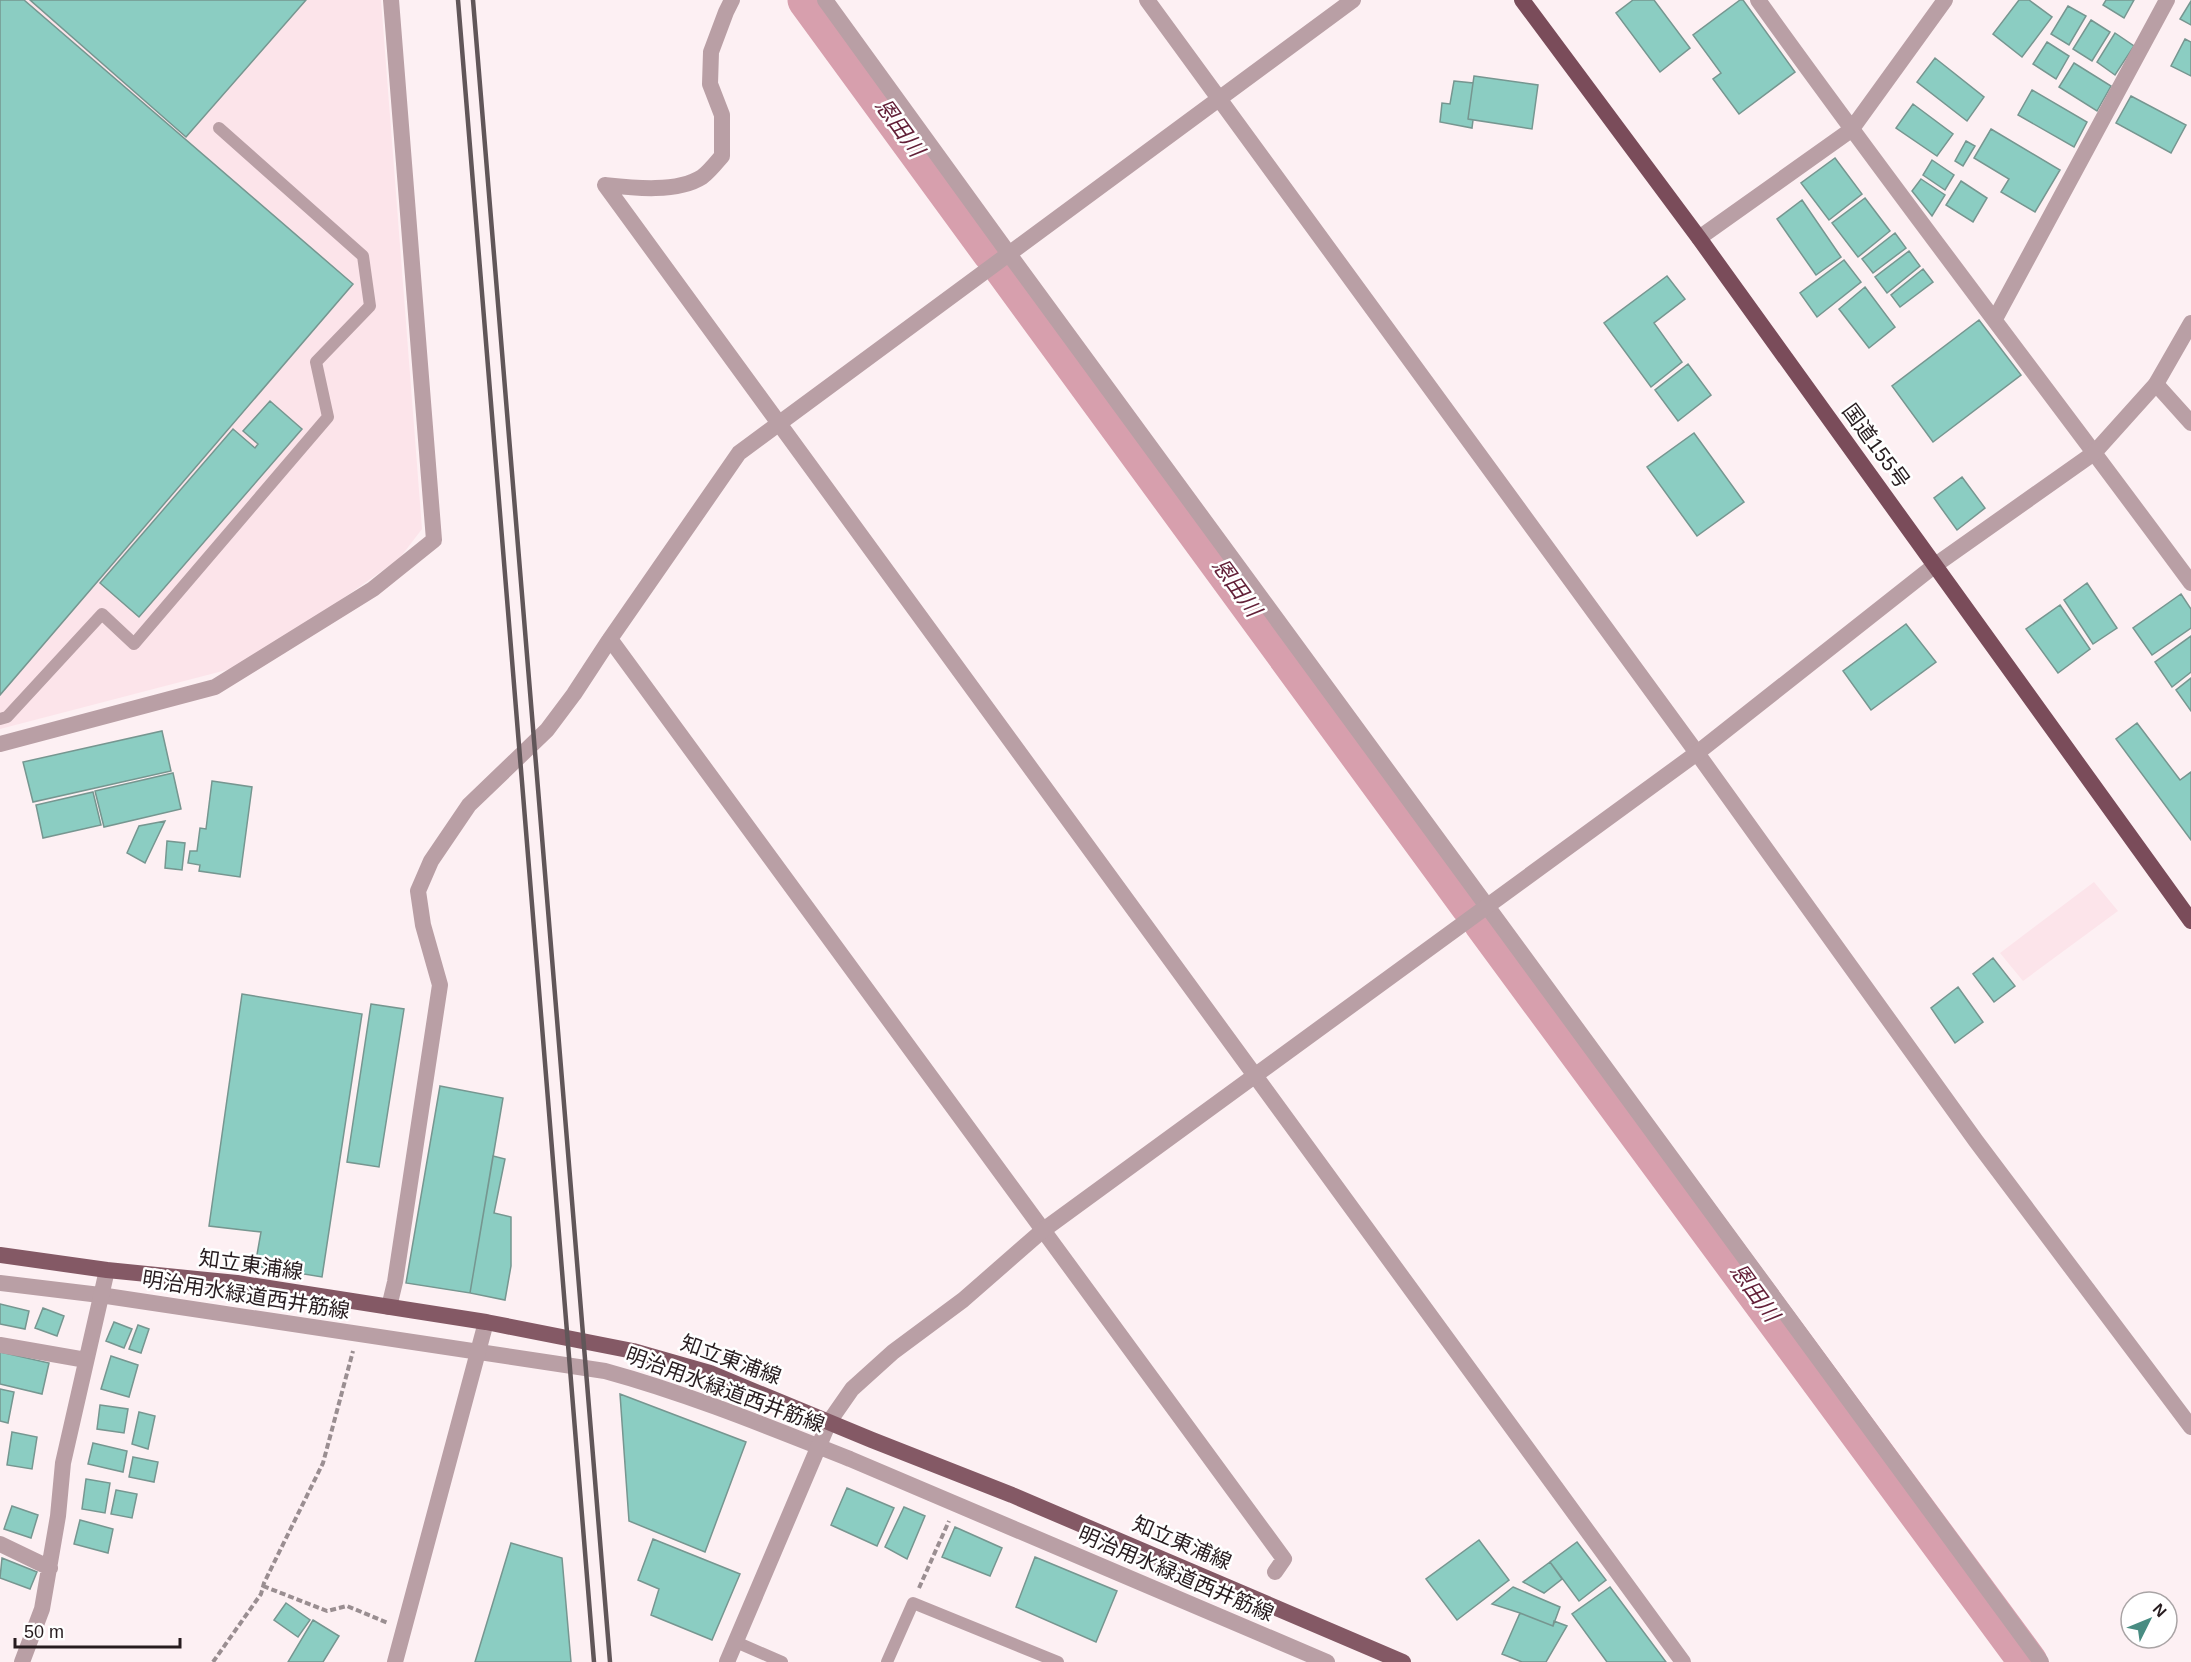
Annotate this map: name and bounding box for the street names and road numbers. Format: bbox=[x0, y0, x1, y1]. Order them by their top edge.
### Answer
street label: 国道155号 bbox=[1838, 399, 1915, 492]
street label: 知立東浦線 bbox=[197, 1246, 305, 1283]
street label: 明治用水緑道西井筋線 bbox=[141, 1267, 352, 1322]
street label: 知立東浦線 bbox=[678, 1331, 784, 1388]
street label: 明治用水緑道西井筋線 bbox=[623, 1343, 828, 1436]
street label: 知立東浦線 bbox=[1129, 1511, 1235, 1574]
street label: 明治用水緑道西井筋線 bbox=[1075, 1522, 1277, 1625]

